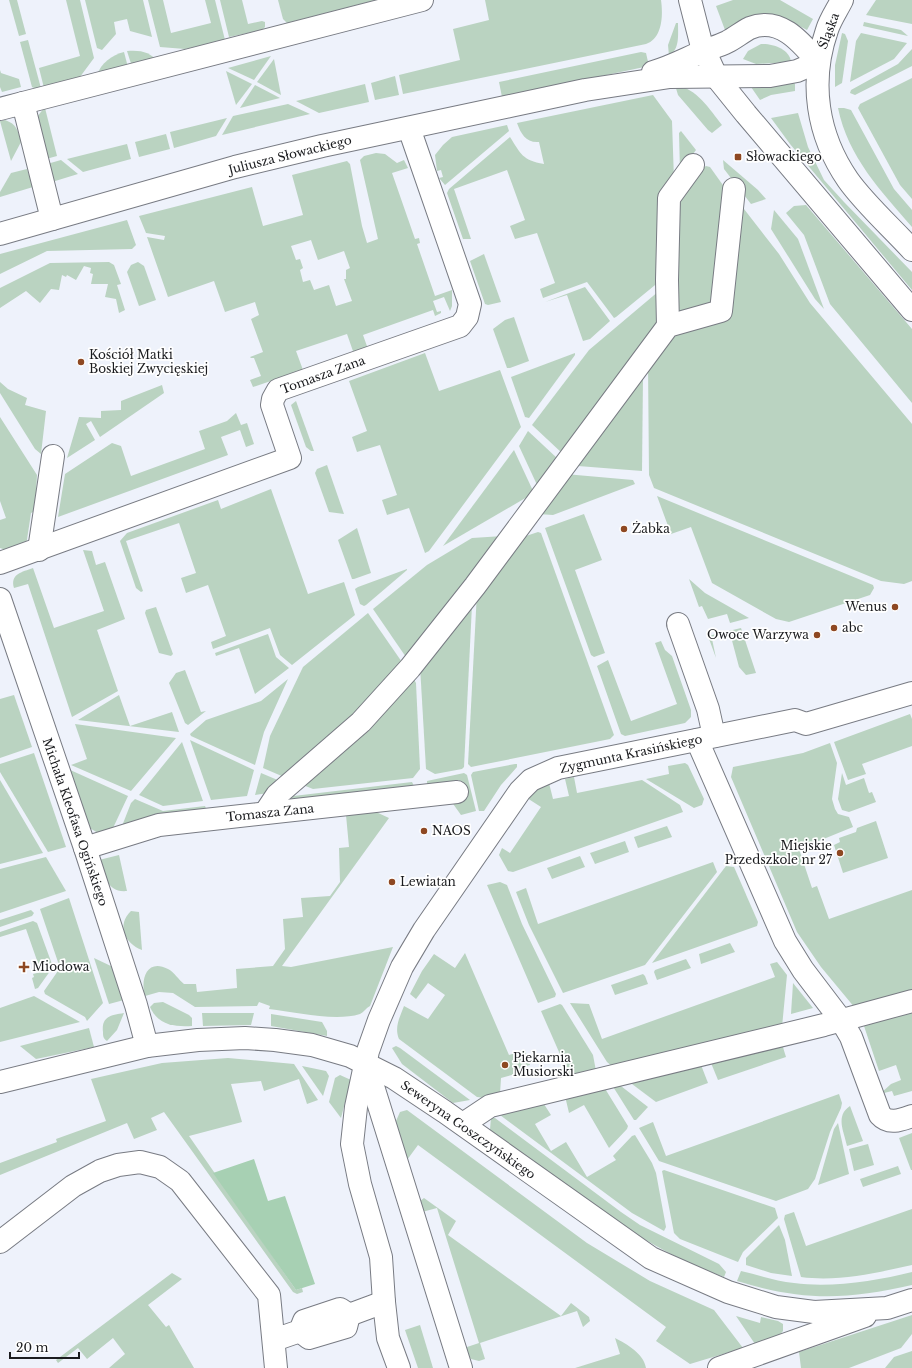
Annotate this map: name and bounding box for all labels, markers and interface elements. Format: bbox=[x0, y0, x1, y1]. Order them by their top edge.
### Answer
street label: Śląska bbox=[814, 10, 842, 51]
street label: Juliusza Słowackiego bbox=[225, 132, 353, 178]
place label: Słowackiego bbox=[746, 149, 822, 164]
marker: Słowackiego bbox=[733, 152, 743, 162]
place label: Kościół Matki Boskiej Zwycięskiej bbox=[89, 347, 208, 376]
street label: Tomasza Zana bbox=[279, 352, 367, 397]
marker: Kościół Matki Boskiej Zwycięskiej bbox=[76, 357, 86, 367]
place label: Żabka bbox=[632, 520, 670, 536]
marker: Żabka bbox=[619, 524, 629, 534]
place label: Wenus bbox=[844, 599, 887, 614]
marker: Wenus bbox=[890, 602, 900, 612]
place label: abc bbox=[842, 620, 863, 635]
marker: abc bbox=[829, 623, 839, 633]
place label: Owoce Warzywa bbox=[707, 627, 809, 642]
marker: Owoce Warzywa bbox=[812, 630, 822, 640]
street label: Zygmunta Krasińskiego bbox=[558, 731, 704, 776]
street label: Michała Kleofasa Ogińskiego bbox=[40, 736, 111, 908]
street label: Tomasza Zana bbox=[225, 800, 315, 825]
place label: NAOS bbox=[432, 823, 471, 838]
marker: NAOS bbox=[419, 826, 429, 836]
place label: Miejskie Przedszkole nr 27 bbox=[725, 838, 833, 867]
marker: Miejskie Przedszkole nr 27 bbox=[835, 848, 845, 858]
place label: Lewiatan bbox=[400, 874, 456, 889]
marker: Lewiatan bbox=[387, 877, 397, 887]
place label: Miodowa bbox=[32, 959, 90, 974]
marker: Miodowa bbox=[19, 962, 29, 972]
place label: Piekarnia Musiorski bbox=[513, 1050, 574, 1079]
marker: Piekarnia Musiorski bbox=[500, 1060, 510, 1070]
street label: Seweryna Goszczyńskiego bbox=[398, 1077, 539, 1182]
scale bar bbox=[10, 1334, 79, 1360]
text: 20 m bbox=[16, 1340, 48, 1355]

